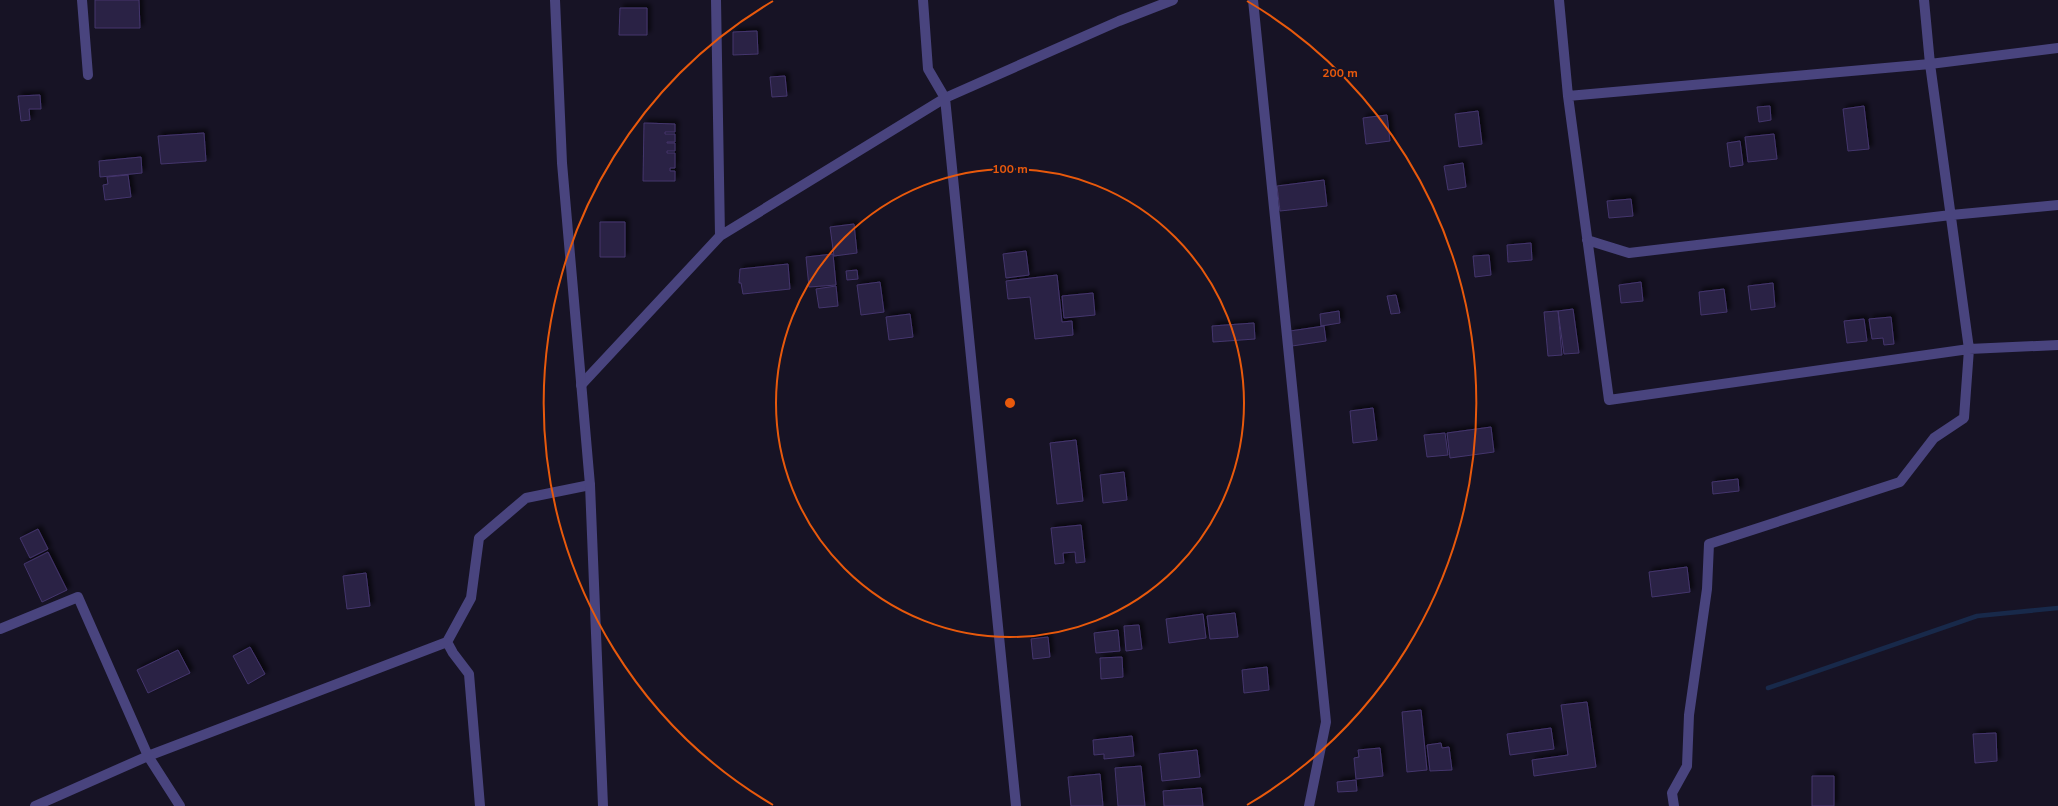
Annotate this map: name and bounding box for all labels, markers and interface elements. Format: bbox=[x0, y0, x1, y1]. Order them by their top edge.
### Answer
text: 200 m bbox=[1322, 65, 1358, 81]
text: 100 m bbox=[992, 161, 1028, 177]
centre of rings bbox=[1003, 396, 1017, 410]

